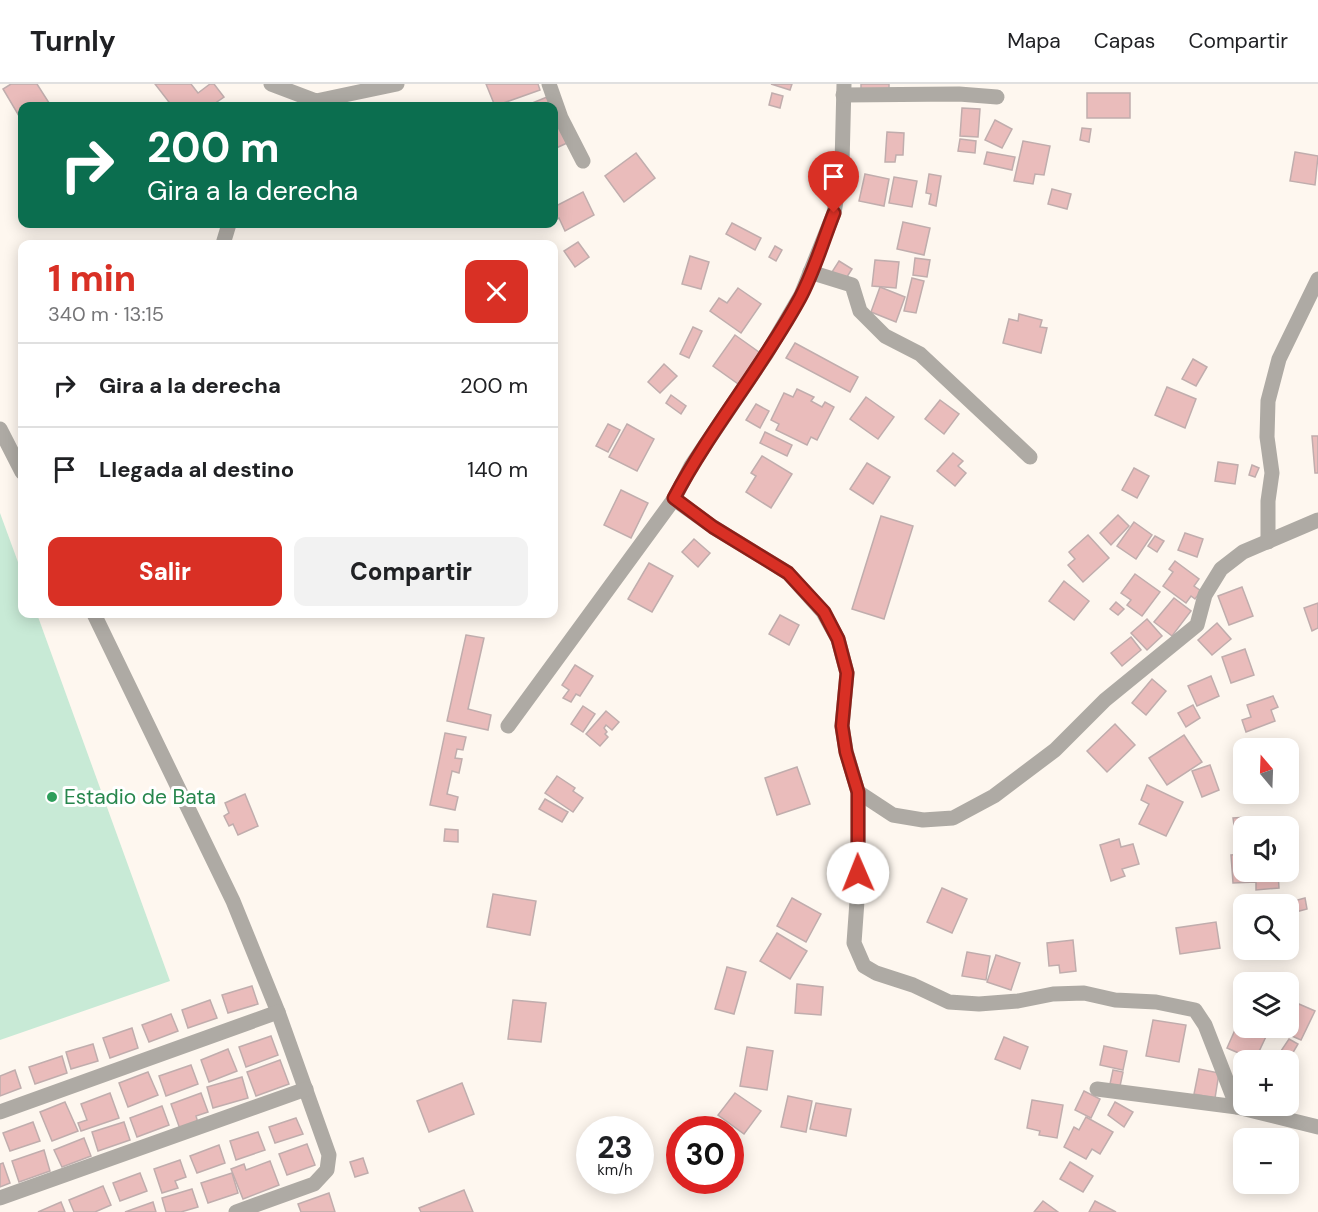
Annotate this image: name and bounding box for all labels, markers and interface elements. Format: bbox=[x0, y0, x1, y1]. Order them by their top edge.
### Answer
text: Turnly bbox=[30, 23, 116, 60]
text: Mapa bbox=[1007, 27, 1061, 55]
text: Capas bbox=[1094, 27, 1155, 55]
text: Compartir bbox=[1188, 27, 1288, 55]
text: 200 m bbox=[147, 120, 280, 175]
icon: right bbox=[48, 126, 126, 204]
pin bbox=[808, 151, 859, 213]
icon: arrive bbox=[817, 160, 850, 193]
text: Gira a la derecha bbox=[147, 173, 358, 208]
text: 1 min bbox=[48, 255, 136, 302]
button: close bbox=[465, 260, 528, 323]
text: 340 m · 13:15 bbox=[48, 301, 164, 327]
icon: right bbox=[48, 369, 81, 402]
text: Gira a la derecha bbox=[99, 371, 281, 400]
text: 200 m bbox=[460, 371, 528, 400]
icon: arrive bbox=[48, 453, 81, 486]
text: Llegada al destino bbox=[99, 455, 294, 484]
text: 140 m bbox=[467, 455, 528, 484]
button: Salir bbox=[48, 537, 282, 606]
button: Compartir bbox=[294, 537, 528, 606]
north arrow bbox=[1233, 738, 1299, 804]
map controls bbox=[1233, 738, 1299, 1194]
place label: Estadio de Bata bbox=[64, 783, 216, 811]
marker: Estadio de Bata bbox=[45, 790, 59, 804]
button: sound bbox=[1233, 816, 1299, 882]
position arrow bbox=[826, 841, 890, 905]
button: search bbox=[1233, 894, 1299, 960]
button: layers bbox=[1233, 972, 1299, 1038]
button: + bbox=[1233, 1050, 1299, 1116]
speed limit sign: 30 bbox=[666, 1116, 744, 1194]
text: 23 bbox=[597, 1128, 633, 1167]
button: − bbox=[1233, 1128, 1299, 1194]
text: km/h bbox=[597, 1160, 633, 1180]

